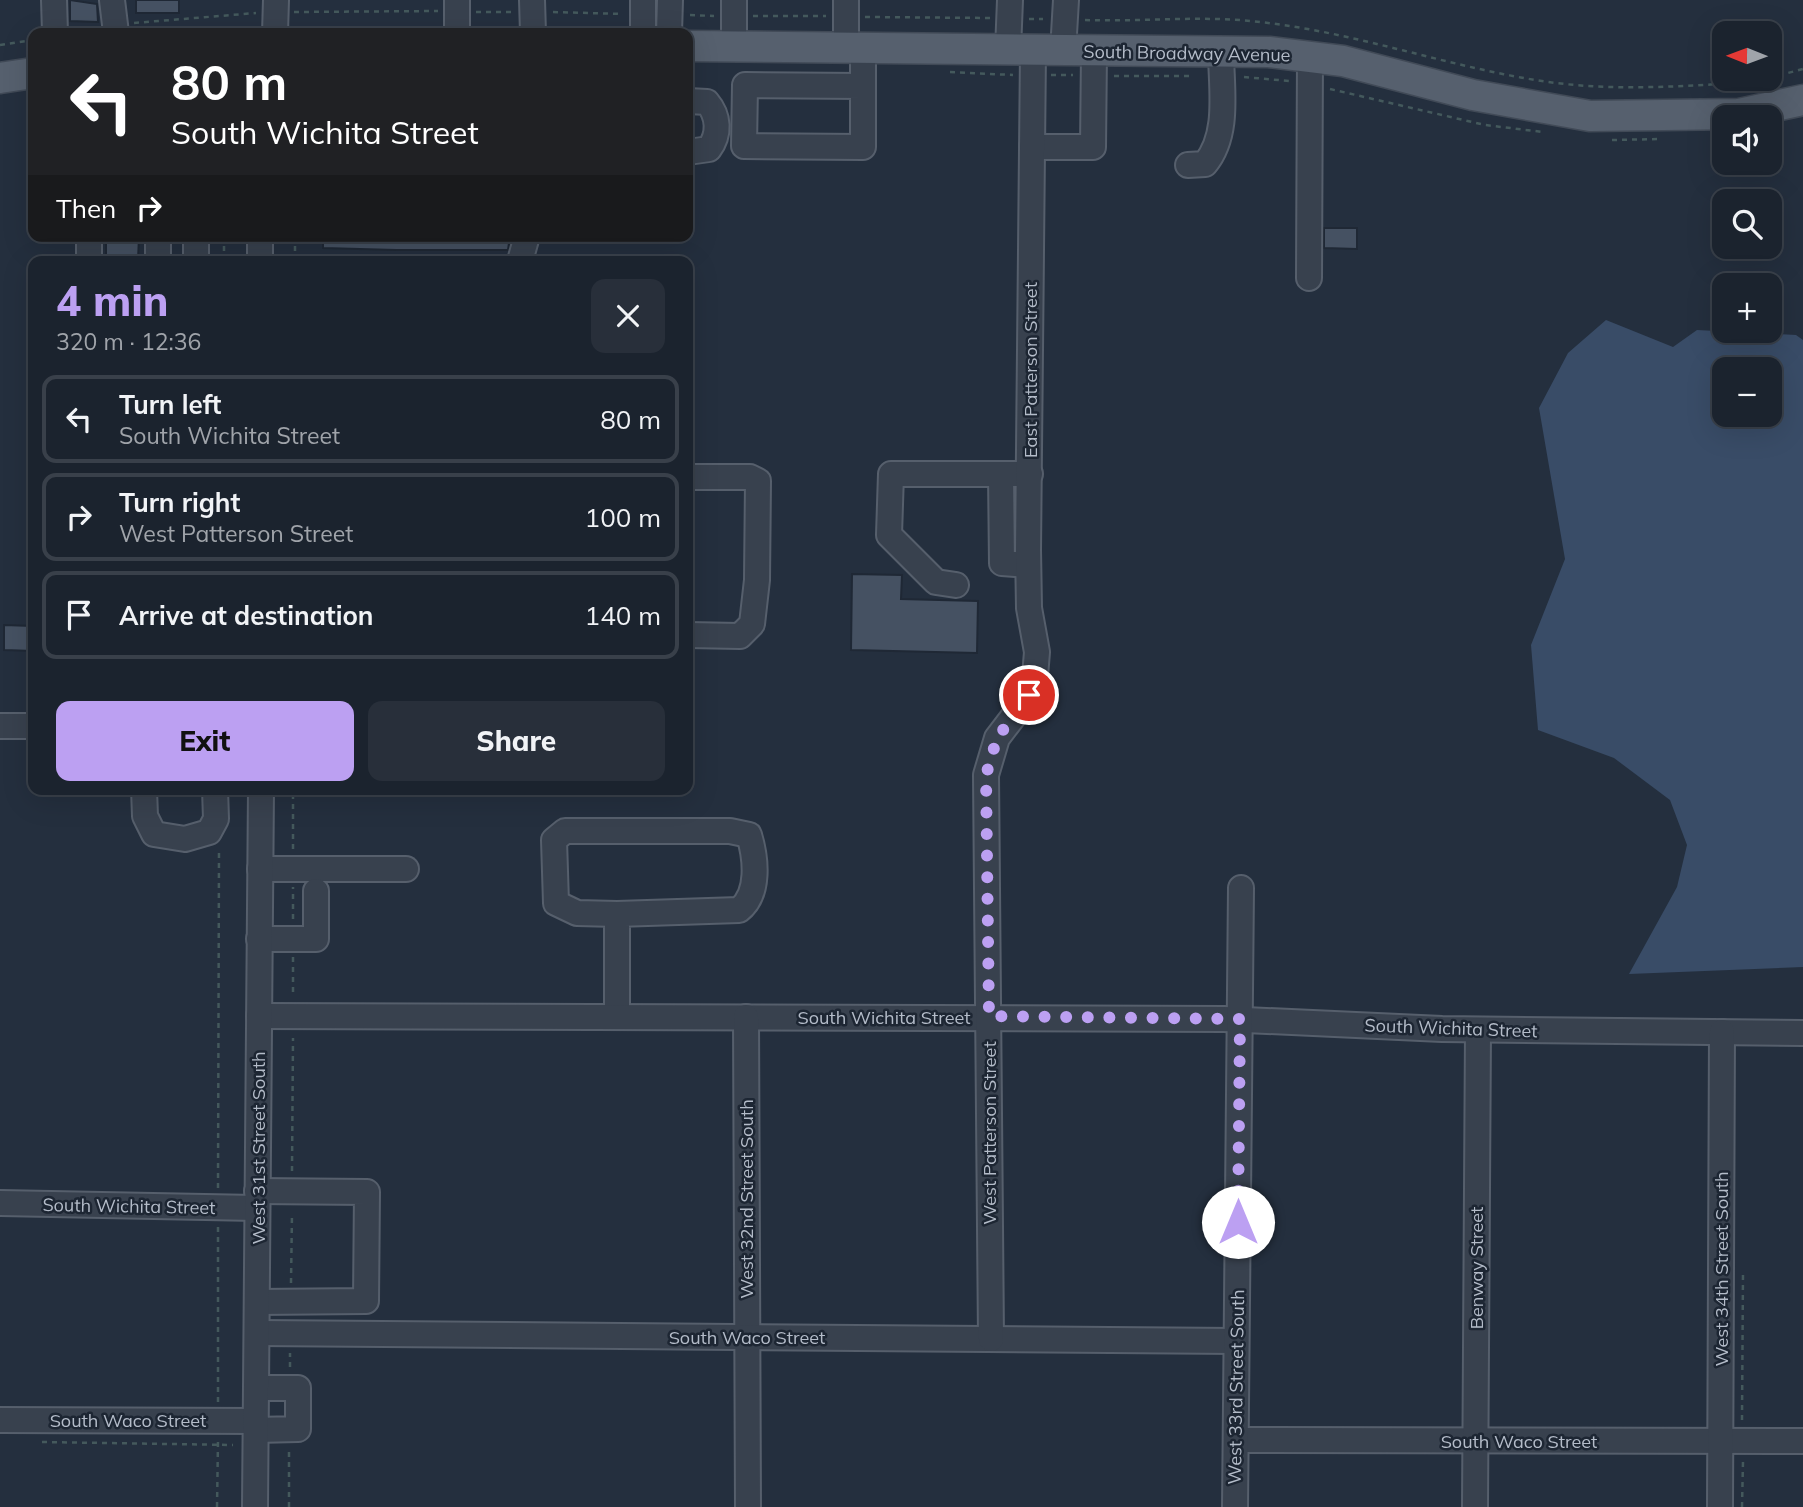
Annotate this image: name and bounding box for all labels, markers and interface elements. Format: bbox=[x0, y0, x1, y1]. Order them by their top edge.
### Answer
north arrow bbox=[1712, 21, 1782, 91]
map controls bbox=[1712, 21, 1782, 427]
street label: South Broadway Avenue bbox=[1083, 40, 1291, 66]
text: 80 m bbox=[171, 51, 287, 112]
icon: left bbox=[56, 56, 147, 147]
button: sound bbox=[1712, 105, 1782, 175]
text: South Wichita Street bbox=[171, 112, 479, 152]
icon: right bbox=[130, 189, 168, 227]
button: search bbox=[1712, 189, 1782, 259]
text: Then bbox=[56, 192, 116, 225]
button: + bbox=[1712, 273, 1782, 343]
text: 4 min bbox=[56, 274, 169, 327]
button: close bbox=[591, 279, 665, 353]
street label: East Patterson Street bbox=[1019, 282, 1042, 458]
text: 320 m · 12:36 bbox=[56, 327, 201, 356]
button: − bbox=[1712, 357, 1782, 427]
text: Turn left bbox=[119, 388, 221, 421]
icon: left bbox=[60, 400, 98, 438]
text: 80 m bbox=[600, 403, 661, 436]
text: South Wichita Street bbox=[119, 421, 340, 450]
text: Turn right bbox=[119, 486, 240, 519]
icon: right bbox=[60, 498, 98, 536]
text: 100 m bbox=[585, 501, 661, 534]
text: West Patterson Street bbox=[119, 519, 353, 548]
icon: arrive bbox=[60, 596, 98, 634]
text: Arrive at destination bbox=[119, 599, 374, 632]
text: 140 m bbox=[585, 599, 661, 632]
pin bbox=[999, 665, 1059, 725]
icon: arrive bbox=[1010, 676, 1048, 714]
button: Exit bbox=[56, 701, 354, 781]
button: Share bbox=[368, 701, 665, 781]
street label: South Wichita Street bbox=[797, 1006, 971, 1029]
street label: South Wichita Street bbox=[1364, 1013, 1538, 1043]
street label: West Patterson Street bbox=[978, 1041, 1001, 1225]
street label: West 31st Street South bbox=[247, 1051, 270, 1245]
street label: West 32nd Street South bbox=[735, 1099, 758, 1299]
street label: West 34th Street South bbox=[1710, 1172, 1733, 1366]
position arrow bbox=[1201, 1185, 1275, 1259]
street label: South Wichita Street bbox=[42, 1193, 216, 1219]
street label: Benway Street bbox=[1465, 1207, 1488, 1329]
street label: West 33rd Street South bbox=[1223, 1289, 1249, 1485]
street label: South Waco Street bbox=[669, 1326, 825, 1349]
street label: South Waco Street bbox=[50, 1409, 206, 1432]
street label: South Waco Street bbox=[1441, 1430, 1597, 1453]

